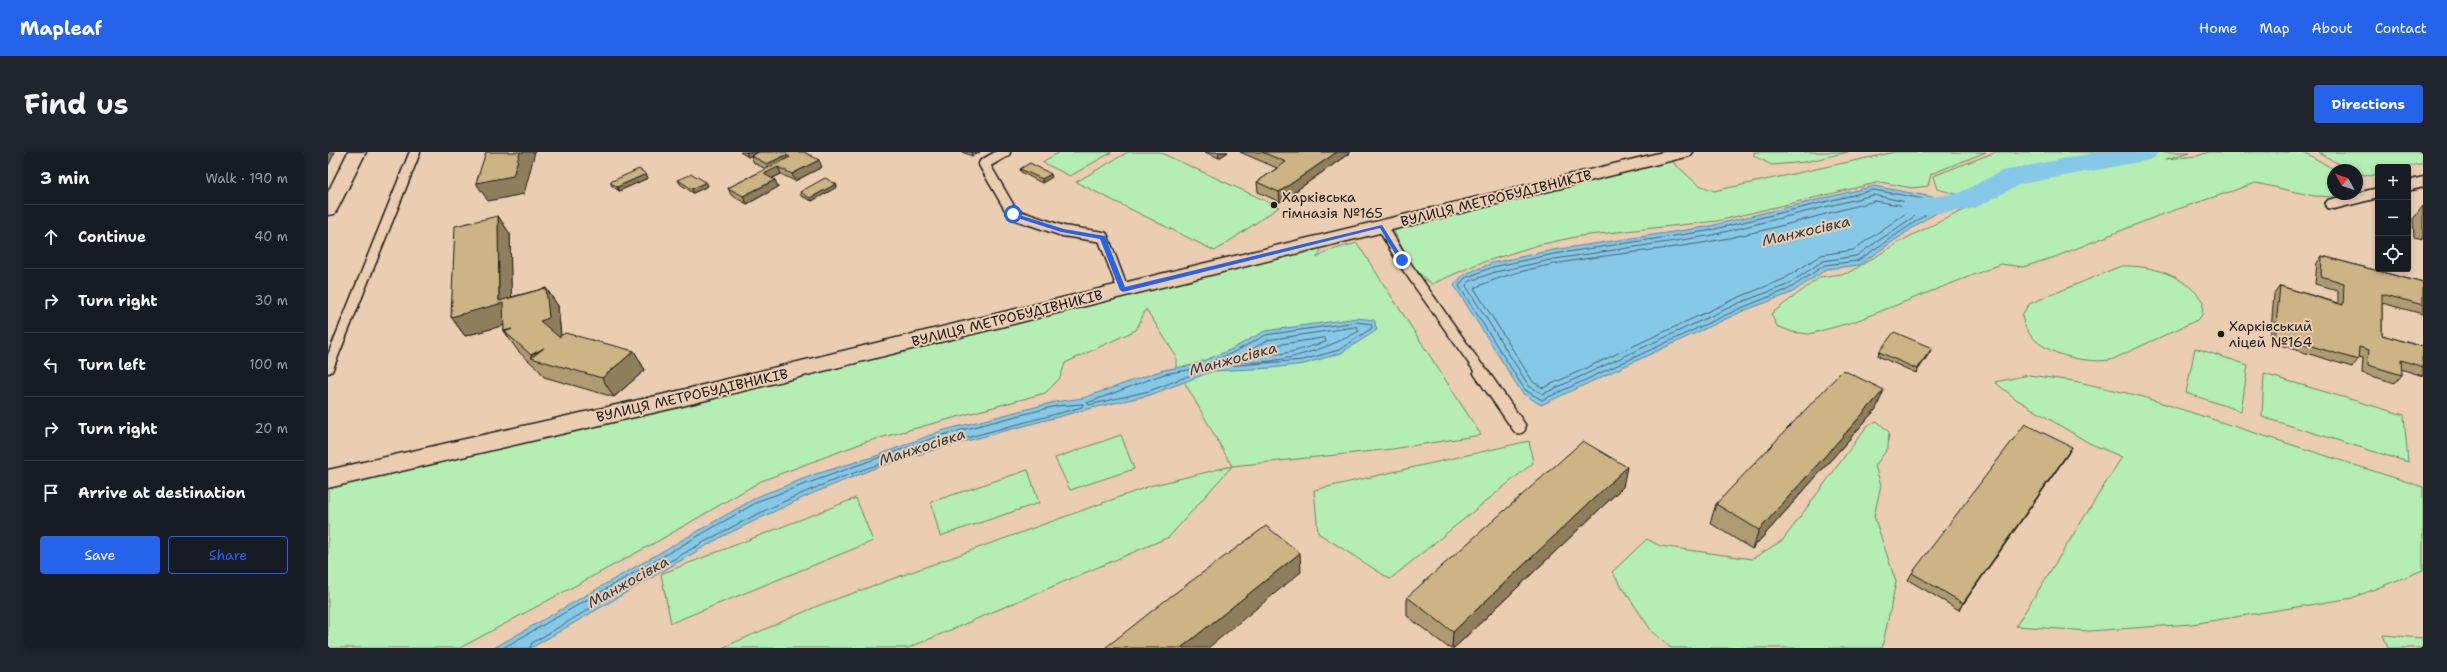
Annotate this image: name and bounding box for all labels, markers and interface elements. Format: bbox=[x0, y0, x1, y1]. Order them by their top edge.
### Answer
text: Mapleaf bbox=[20, 16, 102, 41]
text: Home bbox=[2199, 19, 2238, 37]
text: Map bbox=[2260, 19, 2290, 37]
text: About bbox=[2312, 19, 2353, 37]
text: Contact bbox=[2375, 19, 2427, 37]
text: Find us bbox=[24, 85, 129, 123]
button: Directions bbox=[2314, 85, 2423, 123]
north arrow bbox=[2327, 164, 2363, 200]
map controls bbox=[2375, 164, 2411, 272]
button: + bbox=[2375, 164, 2411, 200]
street label: ВУЛИЦЯ МЕТРОБУДІВНИКІВ bbox=[1399, 166, 1593, 230]
text: 3 min bbox=[40, 167, 90, 189]
text: Walk · 190 m bbox=[206, 170, 288, 187]
place label: Харківська гімназія №165 bbox=[1282, 188, 1383, 222]
marker: Харківська гімназія №165 bbox=[1269, 200, 1279, 210]
button: − bbox=[2375, 200, 2411, 236]
route start bbox=[1004, 205, 1022, 223]
water label: Манжосівка bbox=[1760, 211, 1852, 251]
icon: ahead bbox=[40, 226, 62, 248]
text: Continue bbox=[78, 227, 146, 247]
text: 40 m bbox=[254, 228, 288, 245]
button: locate bbox=[2375, 236, 2411, 272]
route end bbox=[1393, 251, 1411, 269]
street label: ВУЛИЦЯ МЕТРОБУДІВНИКІВ bbox=[910, 286, 1104, 350]
icon: right bbox=[40, 290, 62, 312]
text: Turn right bbox=[78, 291, 158, 311]
text: 30 m bbox=[254, 292, 288, 309]
place label: Харківський ліцей №164 bbox=[2229, 317, 2312, 351]
marker: Харківський ліцей №164 bbox=[2216, 329, 2226, 339]
water label: Манжосівка bbox=[1187, 338, 1279, 380]
icon: left bbox=[40, 354, 62, 376]
text: Turn left bbox=[78, 355, 146, 375]
text: 100 m bbox=[249, 356, 288, 373]
street label: ВУЛИЦЯ МЕТРОБУДІВНИКІВ bbox=[594, 364, 790, 426]
icon: right bbox=[40, 418, 62, 440]
text: Turn right bbox=[78, 419, 158, 439]
text: 20 m bbox=[255, 420, 288, 437]
water label: Манжосівка bbox=[876, 424, 968, 470]
icon: arrive bbox=[40, 482, 62, 504]
text: Arrive at destination bbox=[78, 483, 246, 503]
button: Save bbox=[40, 536, 160, 574]
button: Share bbox=[168, 536, 288, 574]
water label: Манжосівка bbox=[584, 551, 672, 613]

